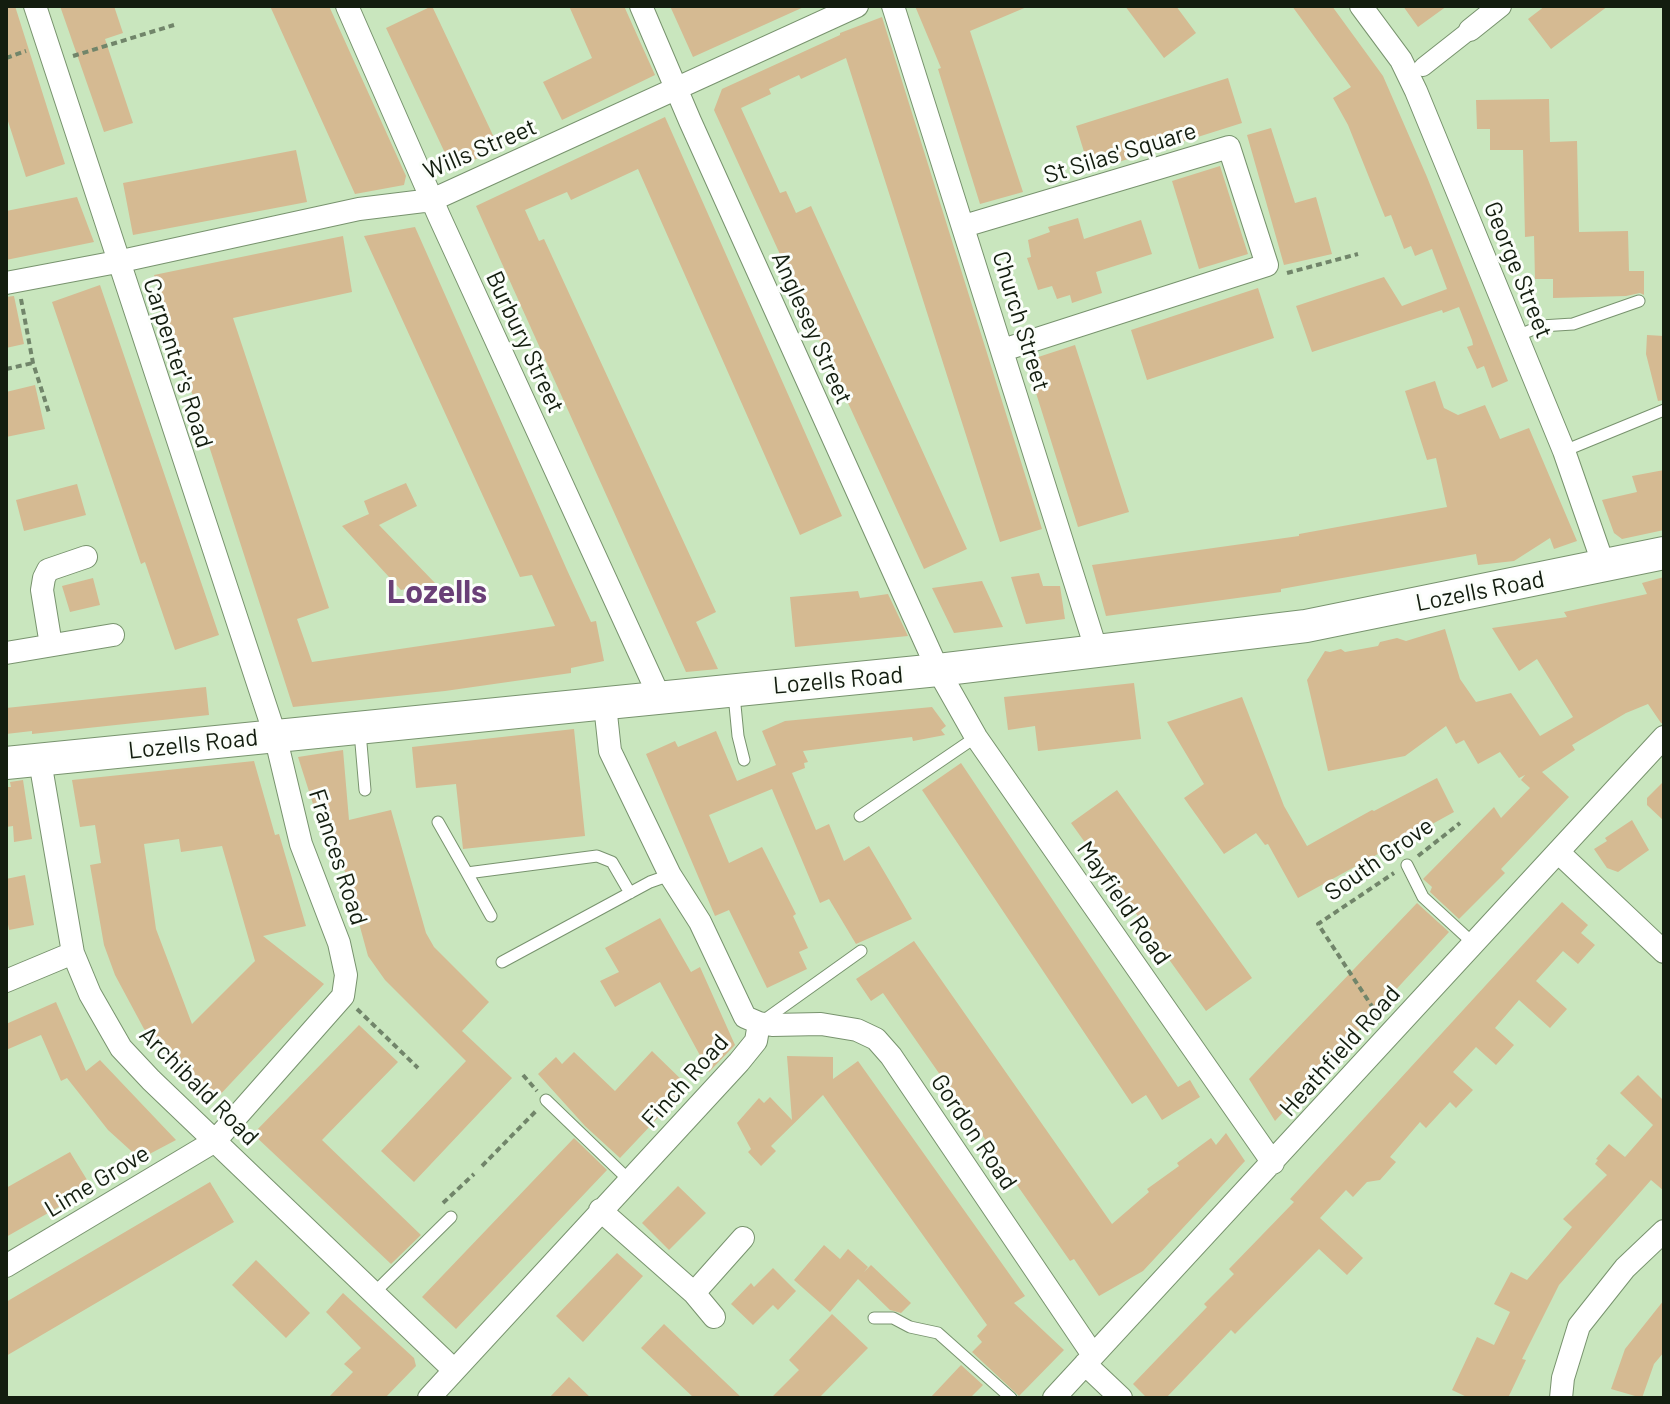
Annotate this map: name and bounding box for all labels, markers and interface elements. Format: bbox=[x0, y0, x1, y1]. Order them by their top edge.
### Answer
street label: Wills Street bbox=[419, 112, 541, 186]
street label: St Silas' Square bbox=[1040, 116, 1200, 190]
street label: George Street bbox=[1477, 197, 1559, 343]
street label: Anglesey Street bbox=[766, 247, 858, 409]
street label: Church Street bbox=[986, 248, 1056, 394]
street label: Burbury Street bbox=[480, 267, 570, 417]
street label: Carpenter's Road bbox=[137, 274, 219, 452]
street label: Lozells Road bbox=[1413, 564, 1547, 618]
district label: Lozells bbox=[387, 573, 487, 611]
street label: Lozells Road bbox=[772, 660, 904, 700]
street label: Lozells Road bbox=[127, 723, 259, 765]
street label: Frances Road bbox=[302, 785, 374, 929]
street label: South Grove bbox=[1319, 811, 1439, 907]
street label: Mayfield Road bbox=[1071, 836, 1177, 970]
street label: Heathfield Road bbox=[1274, 980, 1406, 1122]
street label: Archibald Road bbox=[133, 1020, 265, 1152]
street label: Finch Road bbox=[636, 1028, 734, 1134]
street label: Gordon Road bbox=[925, 1069, 1023, 1195]
street label: Lime Grove bbox=[40, 1139, 154, 1223]

